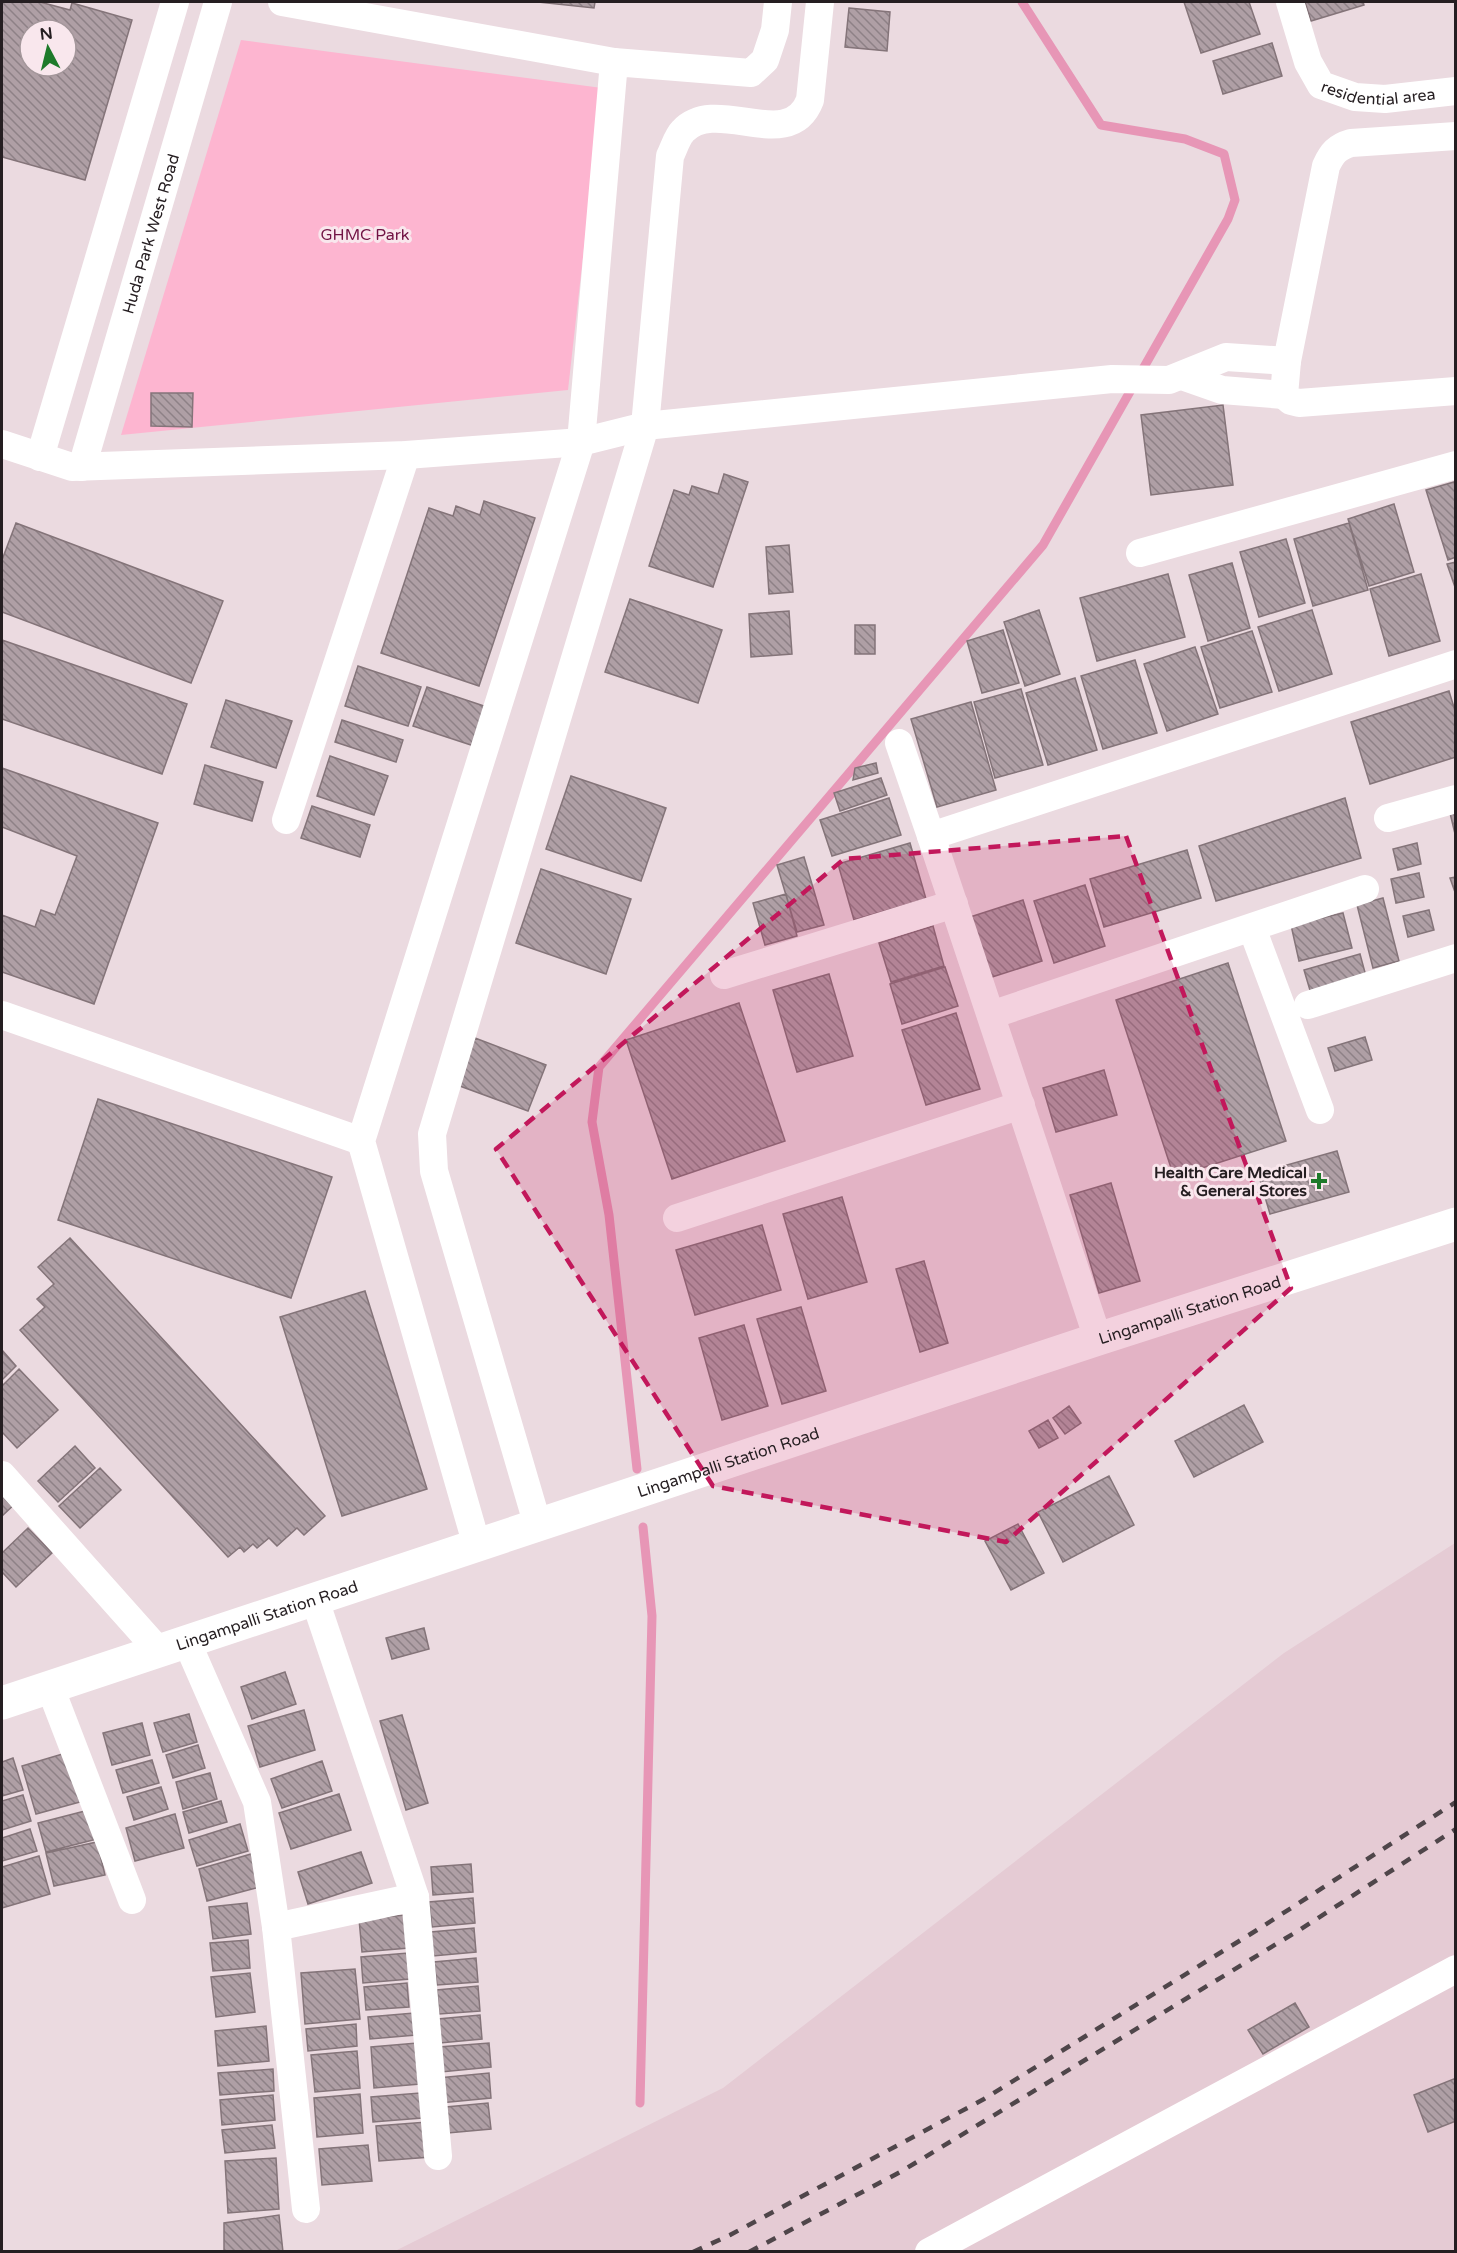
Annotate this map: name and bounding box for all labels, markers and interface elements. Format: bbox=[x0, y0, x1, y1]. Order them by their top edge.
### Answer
north arrow bbox=[18, 18, 78, 78]
text: N bbox=[39, 23, 54, 45]
street label: residential area bbox=[1318, 77, 1437, 110]
street label: Huda Park West Road bbox=[118, 152, 184, 317]
park label: GHMC Park bbox=[320, 225, 410, 245]
place label: Health Care Medical & General Stores bbox=[1154, 1163, 1307, 1201]
marker: Health Care Medical & General Stores bbox=[1312, 1174, 1326, 1188]
street label: Lingampalli Station Road bbox=[1096, 1272, 1284, 1349]
street label: Lingampalli Station Road bbox=[635, 1423, 822, 1502]
street label: Lingampalli Station Road bbox=[174, 1577, 361, 1656]

